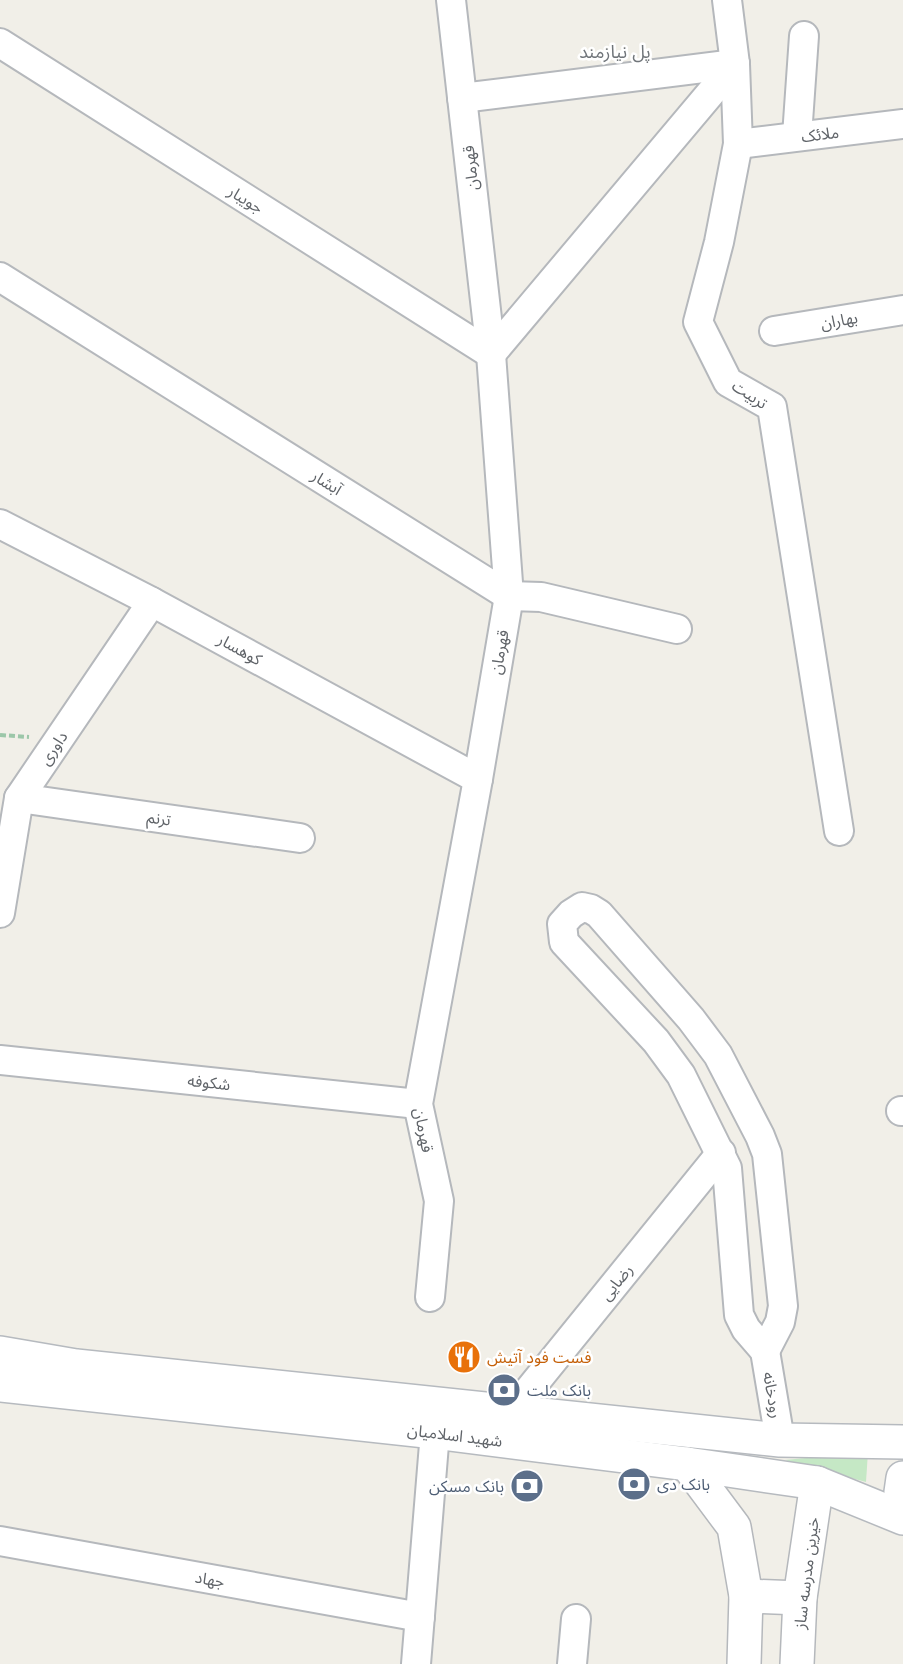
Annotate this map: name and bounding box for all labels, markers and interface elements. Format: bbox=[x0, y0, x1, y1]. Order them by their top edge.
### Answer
district label: پل نیازمند bbox=[579, 42, 651, 63]
street label: ملائک bbox=[800, 124, 840, 145]
street label: قهرمان bbox=[460, 145, 482, 191]
street label: جویبار bbox=[224, 182, 266, 217]
street label: بهاران bbox=[819, 309, 859, 333]
street label: تربیت bbox=[728, 377, 771, 413]
street label: آبشار bbox=[307, 466, 346, 500]
street label: قهرمان bbox=[487, 628, 513, 676]
street label: کوهسار bbox=[214, 630, 265, 669]
street label: داوری bbox=[36, 728, 72, 769]
street label: ترنم bbox=[145, 808, 172, 833]
street label: شکوفه bbox=[186, 1072, 231, 1094]
street label: قهرمان bbox=[410, 1106, 436, 1154]
street label: رضایی bbox=[597, 1261, 637, 1304]
restaurant icon: فست فود آتیش bbox=[446, 1339, 482, 1375]
place label: فست فود آتیش bbox=[487, 1349, 591, 1367]
street label: رودخانه bbox=[759, 1371, 785, 1420]
bank icon: بانک ملت bbox=[486, 1372, 522, 1408]
place label: بانک ملت bbox=[527, 1382, 591, 1399]
street label: شهید اسلامیان bbox=[406, 1421, 503, 1451]
bank icon: بانک دی bbox=[616, 1466, 652, 1502]
bank icon: بانک مسکن bbox=[509, 1468, 545, 1504]
place label: بانک دی bbox=[657, 1476, 710, 1494]
place label: بانک مسکن bbox=[429, 1478, 504, 1496]
street label: خیرین مدرسه ساز bbox=[791, 1516, 823, 1631]
street label: جهاد bbox=[194, 1569, 226, 1591]

